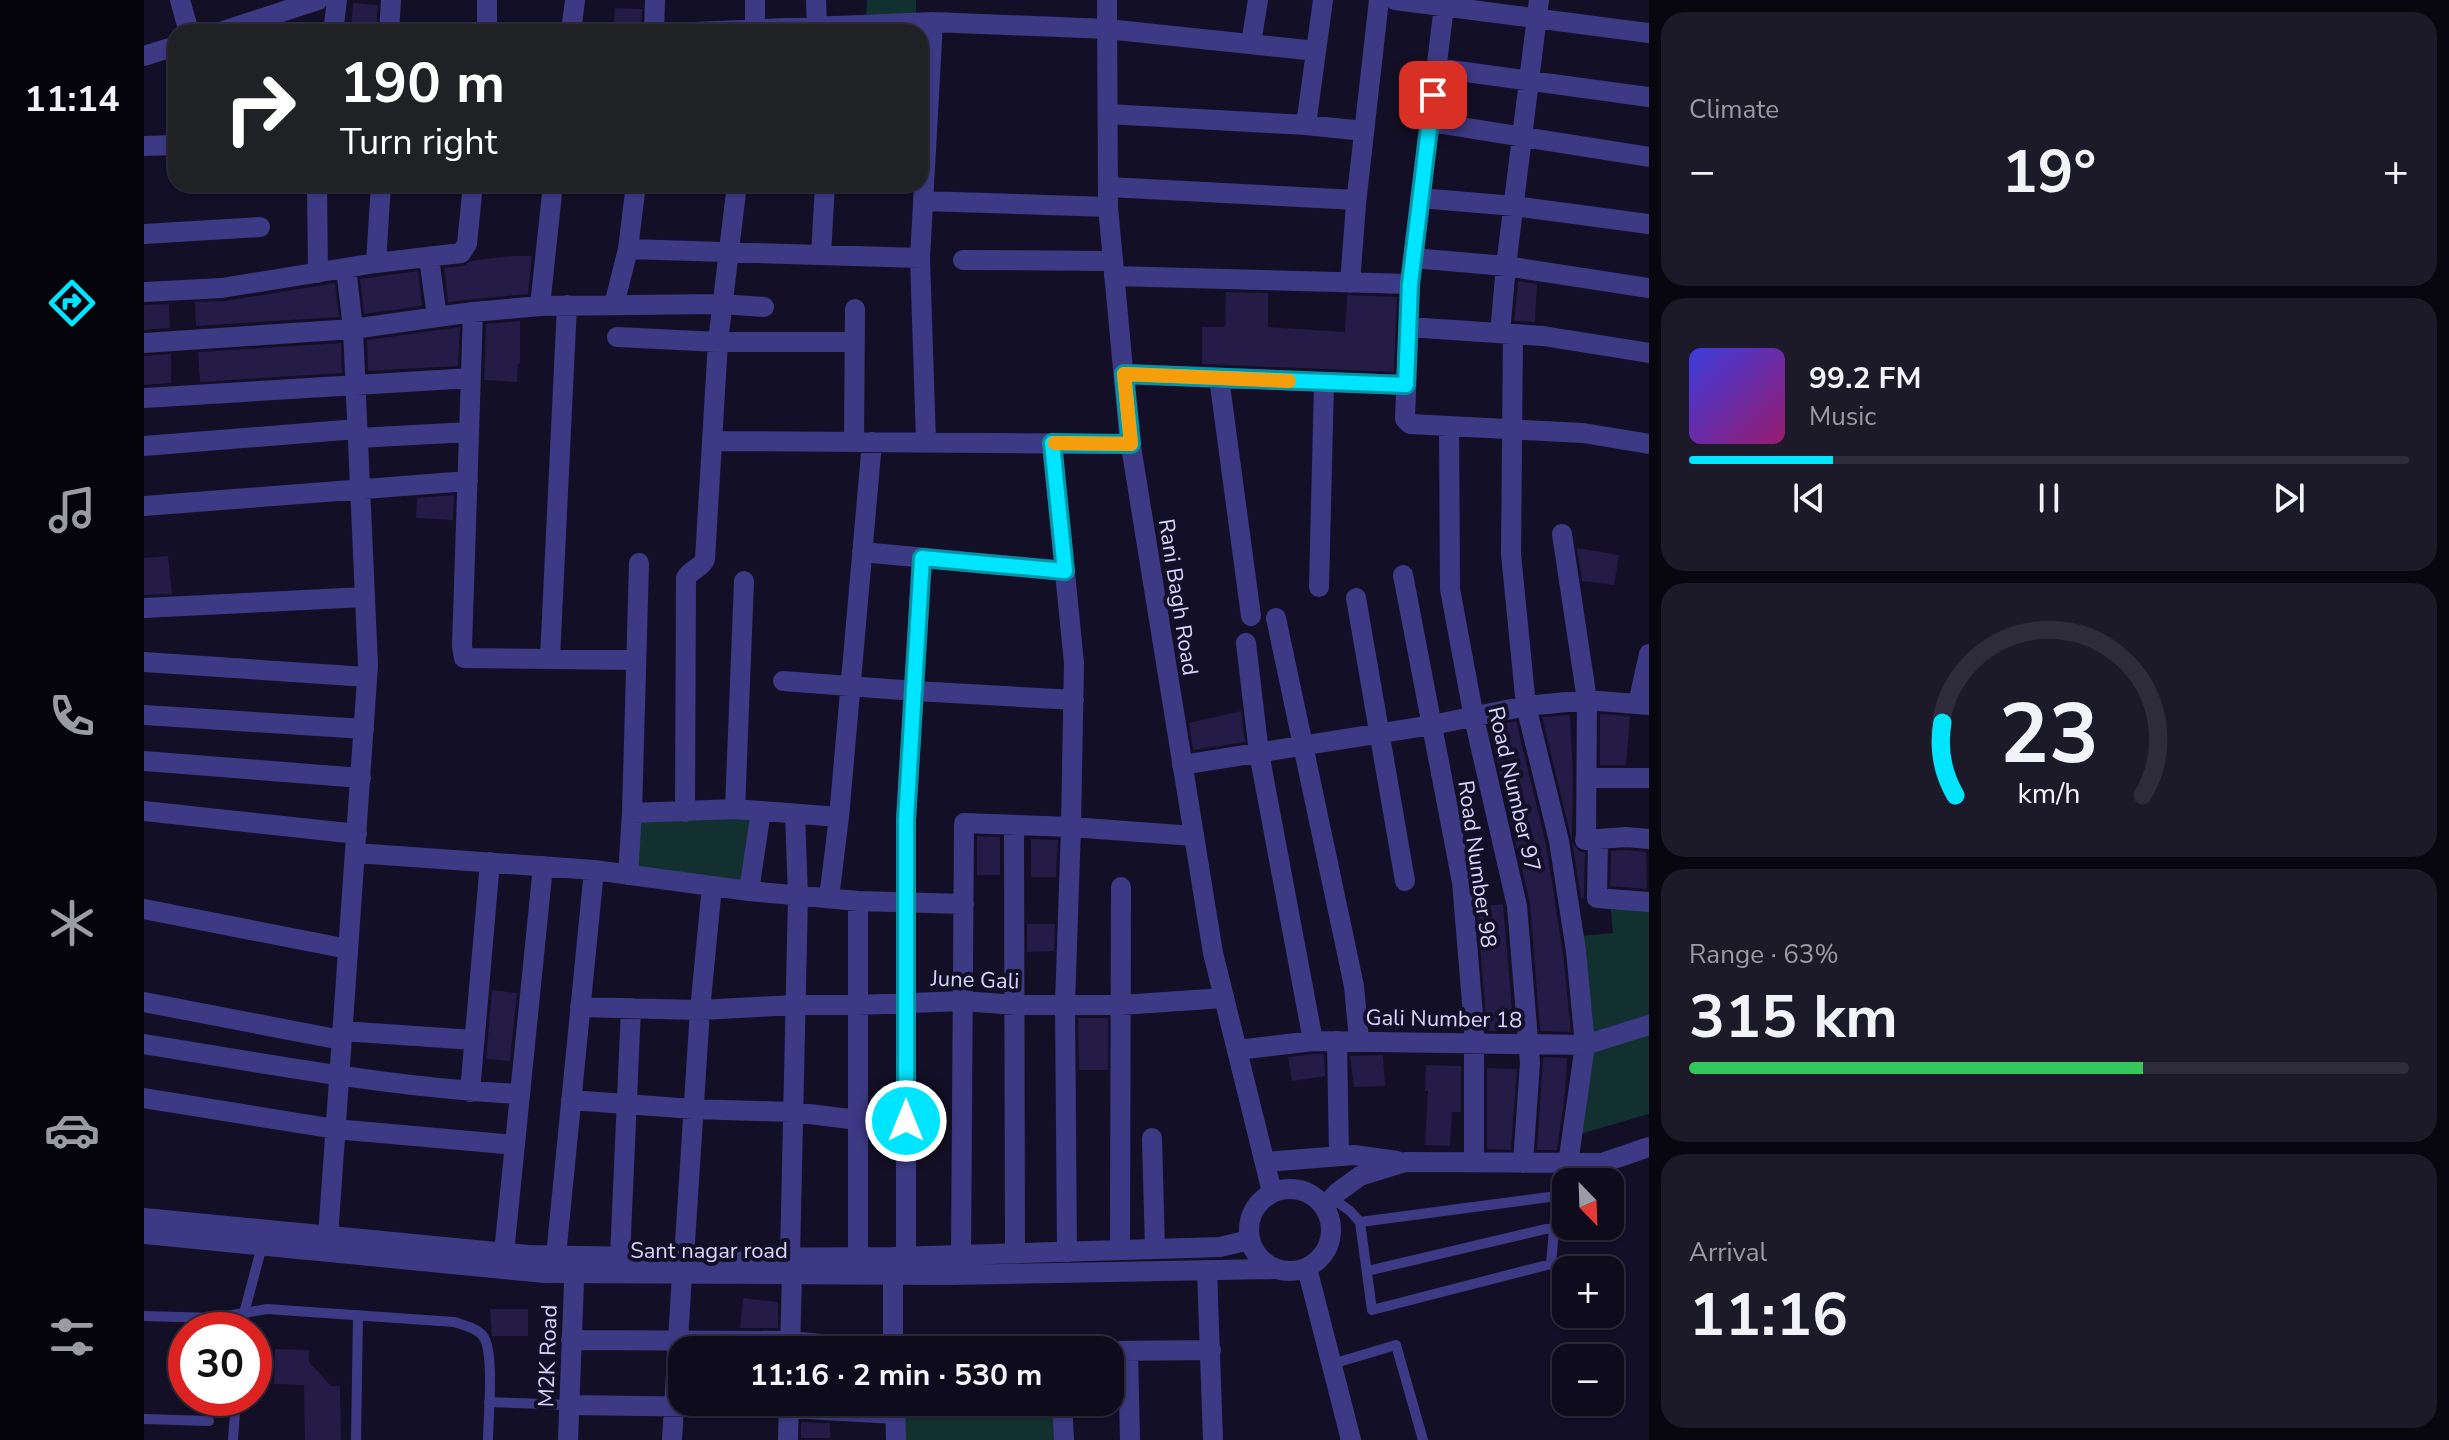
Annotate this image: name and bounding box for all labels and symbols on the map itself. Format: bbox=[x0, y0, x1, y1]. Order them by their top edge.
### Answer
pin bbox=[1399, 61, 1467, 129]
street label: Rani Bagh Road bbox=[1151, 517, 1205, 678]
street label: Road Number 97 bbox=[1480, 704, 1548, 875]
street label: Road Number 98 bbox=[1450, 778, 1504, 950]
street label: June Gali bbox=[929, 963, 1020, 997]
street label: Gali Number 18 bbox=[1365, 1003, 1523, 1035]
position arrow bbox=[864, 1079, 948, 1163]
north arrow bbox=[1552, 1168, 1624, 1240]
street label: Sant nagar road bbox=[630, 1236, 788, 1266]
street label: M2K Road bbox=[531, 1304, 565, 1408]
speed limit sign: 30 bbox=[168, 1312, 272, 1416]

